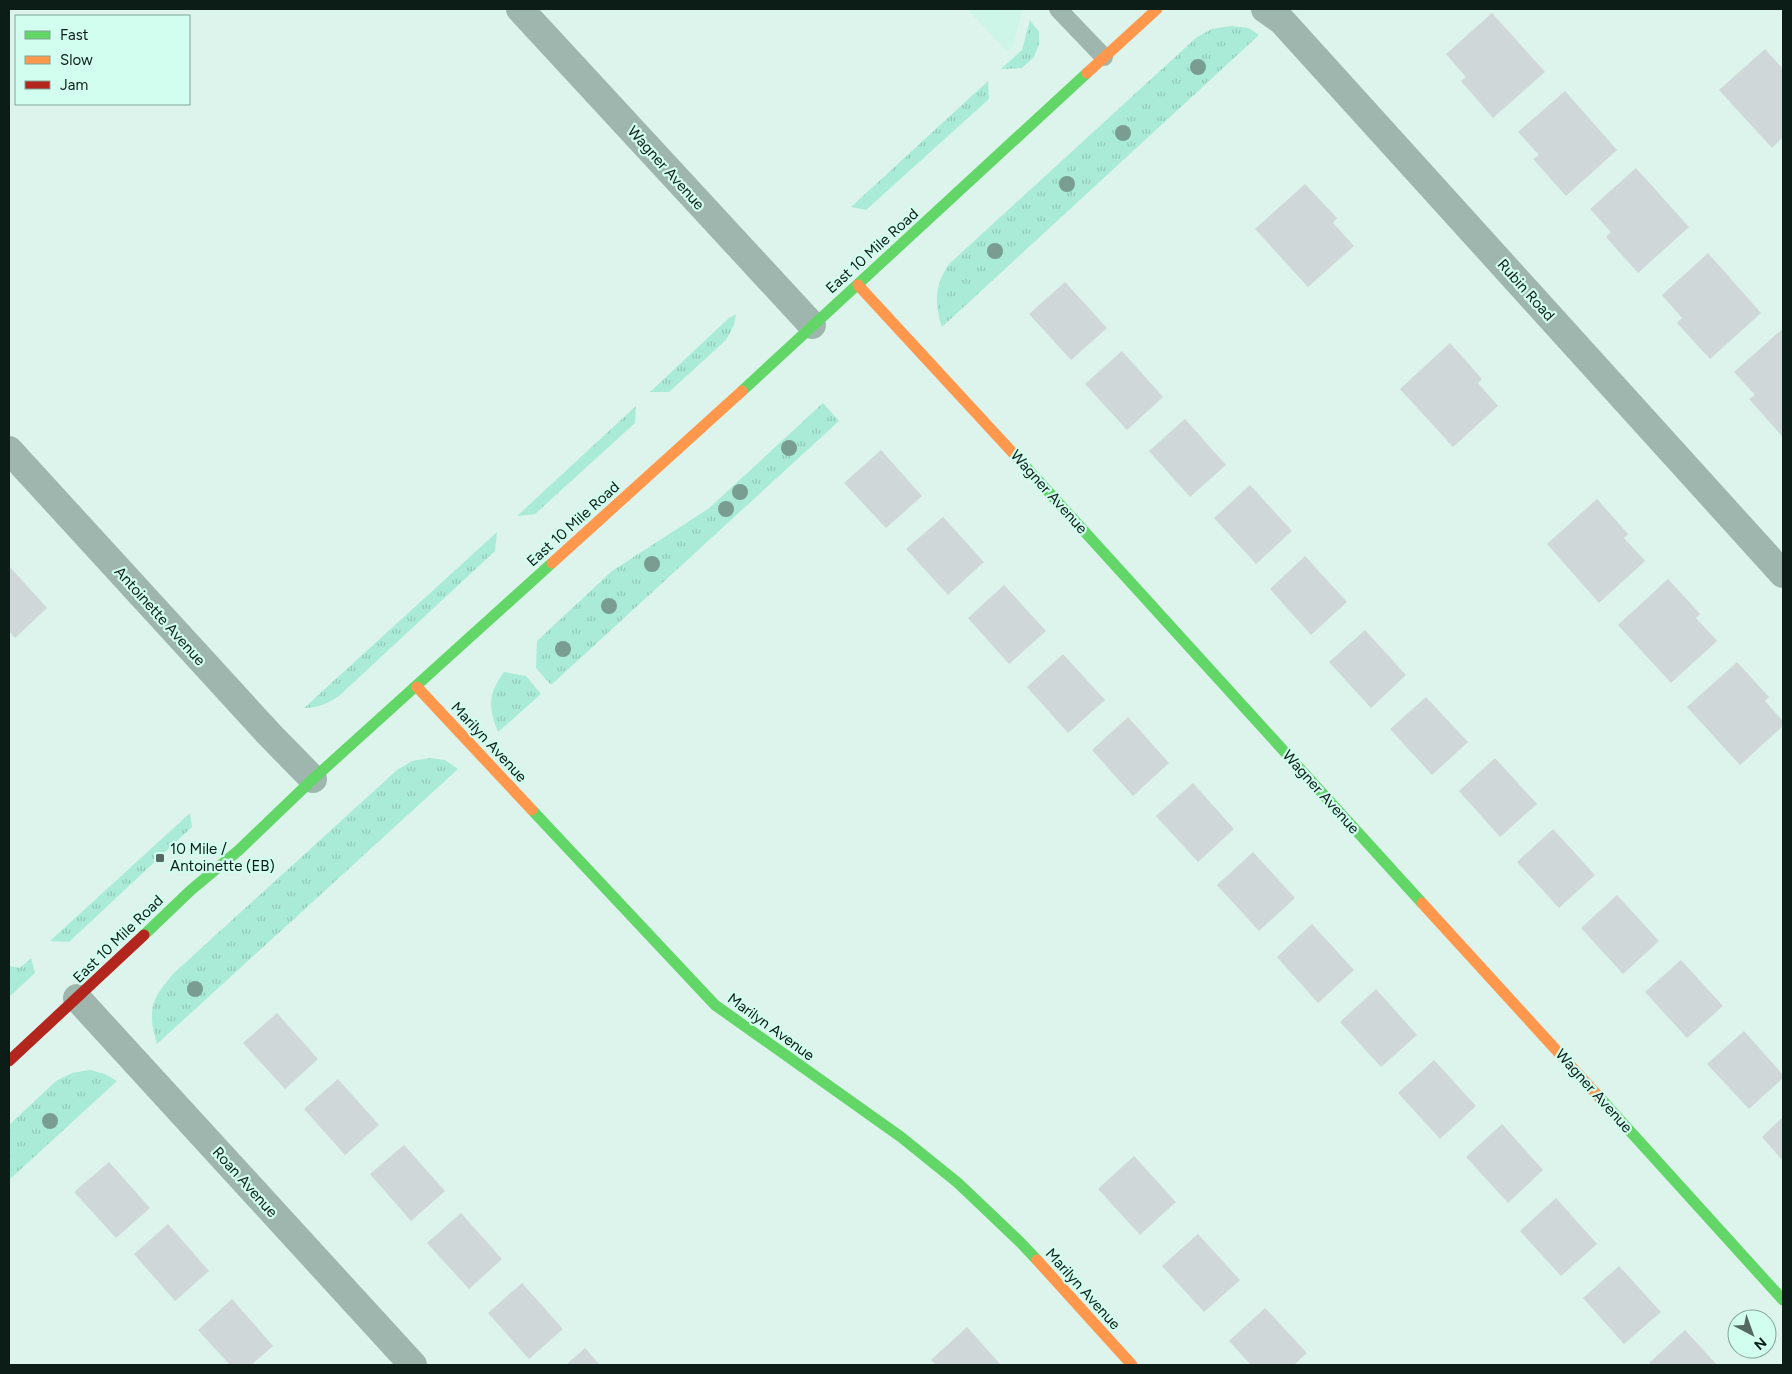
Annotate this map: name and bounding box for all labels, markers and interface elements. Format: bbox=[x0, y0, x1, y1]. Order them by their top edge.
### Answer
legend bbox=[15, 15, 190, 105]
text: Fast bbox=[60, 26, 89, 44]
text: Slow bbox=[60, 51, 93, 69]
text: Jam bbox=[60, 76, 88, 94]
street label: Wagner Avenue bbox=[624, 122, 708, 214]
street label: East 10 Mile Road bbox=[822, 205, 922, 297]
street label: Rubin Road bbox=[1494, 256, 1558, 324]
street label: Wagner Avenue bbox=[1007, 446, 1091, 538]
street label: East 10 Mile Road bbox=[523, 478, 623, 570]
street label: Antoinette Avenue bbox=[111, 563, 209, 669]
street label: Marilyn Avenue bbox=[447, 698, 531, 786]
street label: Wagner Avenue bbox=[1279, 746, 1363, 838]
place label: 10 Mile / Antoinette (EB) bbox=[170, 840, 275, 875]
marker: 10 Mile / Antoinette (EB) bbox=[154, 852, 166, 864]
street label: East 10 Mile Road bbox=[69, 891, 167, 987]
street label: Marilyn Avenue bbox=[724, 989, 818, 1065]
street label: Wagner Avenue bbox=[1552, 1045, 1636, 1137]
street label: Roan Avenue bbox=[209, 1143, 281, 1221]
street label: Marilyn Avenue bbox=[1042, 1245, 1124, 1333]
north arrow bbox=[1727, 1309, 1777, 1359]
text: N bbox=[1751, 1333, 1770, 1353]

